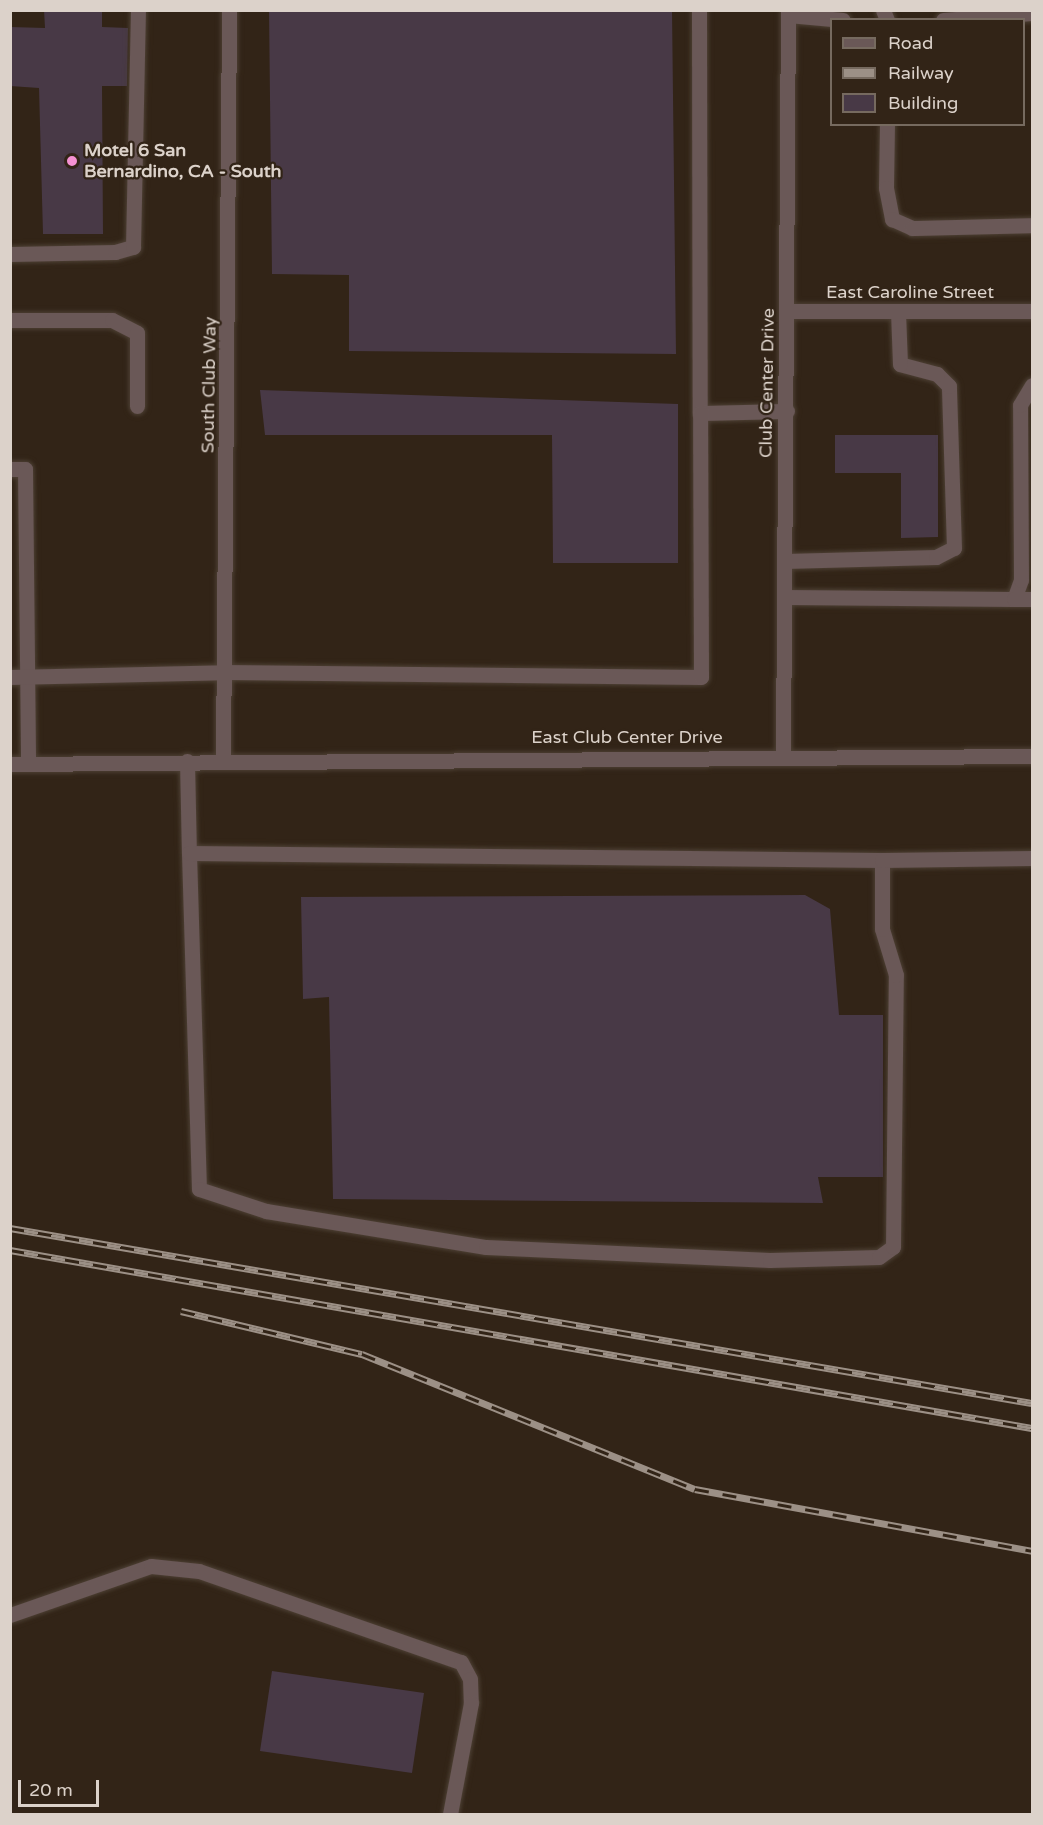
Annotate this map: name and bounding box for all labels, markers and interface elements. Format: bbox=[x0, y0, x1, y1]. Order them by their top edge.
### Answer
legend bbox=[830, 18, 1025, 126]
text: Road bbox=[888, 32, 933, 54]
text: Railway bbox=[888, 62, 954, 84]
text: Building bbox=[888, 92, 958, 114]
place label: Motel 6 San Bernardino, CA - South bbox=[84, 140, 282, 182]
marker: Motel 6 San Bernardino, CA - South bbox=[65, 154, 79, 168]
street label: East Caroline Street bbox=[826, 281, 994, 303]
street label: Club Center Drive bbox=[755, 308, 779, 458]
street label: South Club Way bbox=[197, 317, 221, 453]
street label: East Club Center Drive bbox=[531, 726, 723, 748]
scale bar bbox=[21, 1768, 102, 1806]
text: 20 m bbox=[29, 1779, 73, 1801]

